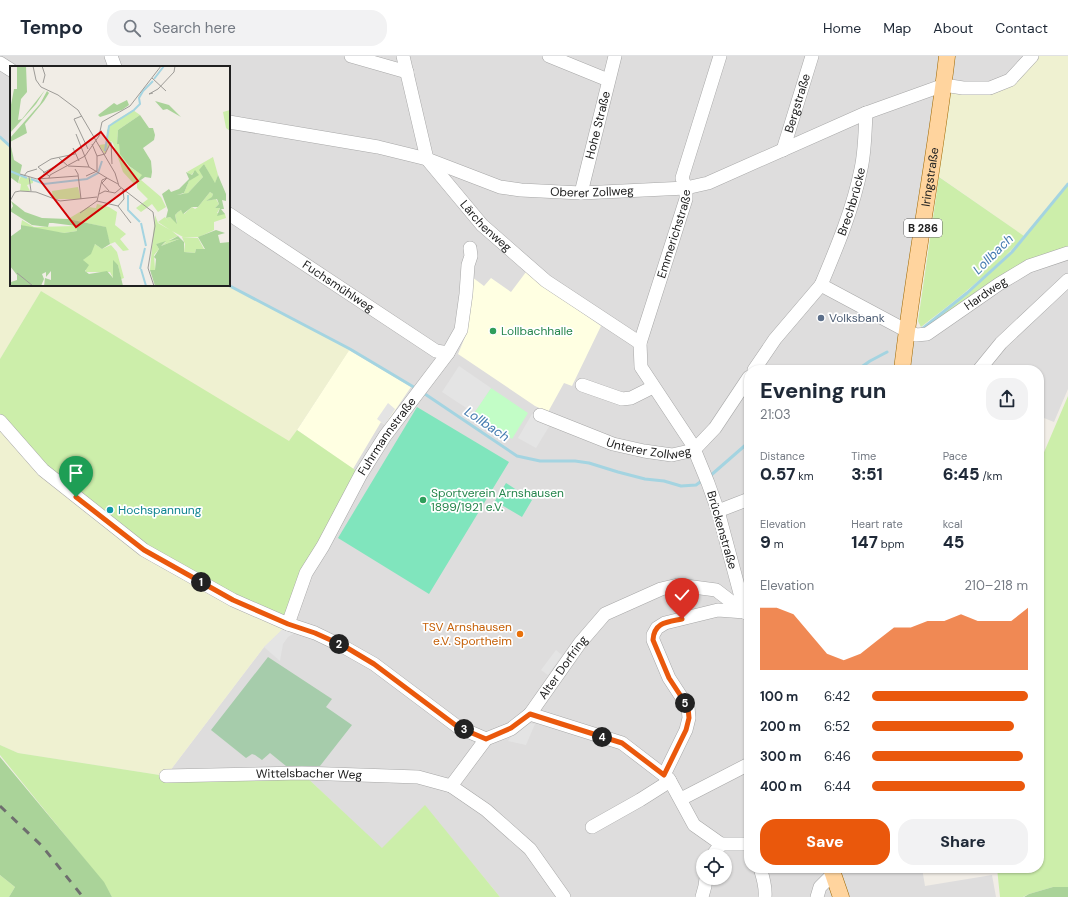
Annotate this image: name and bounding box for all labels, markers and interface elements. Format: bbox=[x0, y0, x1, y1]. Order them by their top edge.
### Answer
search box bbox=[107, 10, 387, 46]
text: Tempo bbox=[20, 15, 83, 40]
icon: search bbox=[121, 17, 143, 39]
text: Search here bbox=[153, 18, 236, 38]
text: Home bbox=[823, 19, 861, 37]
text: Map bbox=[883, 19, 911, 37]
text: About bbox=[933, 19, 973, 37]
text: Contact bbox=[995, 19, 1048, 37]
inset map bbox=[10, 66, 230, 286]
street label: Bergstraße bbox=[781, 71, 814, 135]
street label: Hohe Straße bbox=[582, 89, 614, 161]
street label: Iringstraße bbox=[918, 146, 943, 208]
street label: Brechbrücke bbox=[834, 166, 869, 238]
street label: Oberer Zollweg bbox=[550, 182, 634, 201]
street label: Emmerichstraße bbox=[653, 189, 695, 280]
street label: Lärchenweg bbox=[457, 197, 515, 255]
road number: B 286 bbox=[904, 219, 942, 237]
water label: Lollbach bbox=[969, 230, 1017, 278]
street label: Fuchsmühlweg bbox=[299, 257, 377, 316]
street label: Hardweg bbox=[961, 273, 1010, 314]
place label: Volksbank bbox=[829, 310, 885, 326]
marker: Volksbank bbox=[816, 313, 826, 323]
place label: Lollbachhalle bbox=[501, 323, 573, 339]
marker: Lollbachhalle bbox=[488, 326, 498, 336]
text: Evening run bbox=[760, 376, 886, 405]
button: share bbox=[986, 378, 1028, 420]
street label: Fuhrmannstraße bbox=[354, 394, 420, 479]
water label: Lollbach bbox=[461, 403, 513, 445]
text: 21:03 bbox=[760, 406, 791, 423]
street label: Unterer Zollweg bbox=[604, 434, 693, 463]
text: Distance bbox=[760, 449, 805, 463]
text: Time bbox=[851, 449, 876, 463]
text: Pace bbox=[943, 449, 967, 463]
pin bbox=[59, 456, 93, 497]
icon: arrive bbox=[65, 462, 87, 484]
text: 0.57 bbox=[760, 463, 795, 485]
text: 3:51 bbox=[851, 463, 883, 485]
text: 6:45 bbox=[943, 463, 980, 485]
text: km bbox=[795, 469, 814, 483]
text: /km bbox=[980, 469, 1002, 483]
place label: Sportverein Arnshausen 1899/1921 e.V. bbox=[431, 485, 564, 515]
street label: Brückenstraße bbox=[703, 489, 741, 571]
marker: Sportverein Arnshausen 1899/1921 e.V. bbox=[418, 495, 428, 505]
place label: Hochspannung bbox=[118, 502, 202, 518]
marker: Hochspannung bbox=[105, 505, 115, 515]
text: Elevation bbox=[760, 517, 806, 531]
text: Heart rate bbox=[851, 517, 903, 531]
text: kcal bbox=[943, 517, 963, 531]
text: 9 bbox=[760, 531, 771, 553]
text: 147 bbox=[851, 531, 878, 553]
text: 45 bbox=[943, 531, 964, 553]
text: m bbox=[771, 537, 784, 551]
text: bpm bbox=[878, 537, 904, 551]
pin: 1 bbox=[191, 572, 211, 592]
text: 1 bbox=[199, 575, 203, 589]
text: Elevation bbox=[760, 577, 814, 594]
text: 210–218 m bbox=[964, 577, 1028, 594]
pin bbox=[665, 578, 699, 619]
icon: check bbox=[671, 584, 693, 606]
place label: TSV Arnshausen e.V. Sportheim bbox=[422, 619, 512, 649]
marker: TSV Arnshausen e.V. Sportheim bbox=[515, 629, 525, 639]
street label: Alter Dorfring bbox=[535, 632, 591, 702]
pin: 2 bbox=[329, 634, 349, 654]
text: 2 bbox=[336, 637, 342, 651]
text: 100 m bbox=[760, 688, 798, 705]
text: 6:42 bbox=[824, 688, 850, 705]
pin: 5 bbox=[675, 693, 695, 713]
text: 5 bbox=[682, 696, 688, 710]
text: 200 m bbox=[760, 718, 801, 735]
text: 6:52 bbox=[824, 718, 850, 735]
pin: 3 bbox=[454, 719, 474, 739]
text: 3 bbox=[461, 722, 467, 736]
pin: 4 bbox=[592, 727, 612, 747]
text: 4 bbox=[598, 730, 606, 744]
text: 300 m bbox=[760, 748, 801, 765]
text: 6:46 bbox=[824, 748, 851, 765]
street label: Wittelsbacher Weg bbox=[256, 765, 363, 783]
text: 400 m bbox=[760, 778, 802, 795]
text: 6:44 bbox=[824, 778, 851, 795]
button: Save bbox=[760, 819, 890, 865]
button: Share bbox=[898, 819, 1028, 865]
map controls bbox=[696, 849, 732, 885]
button: locate bbox=[696, 849, 732, 885]

